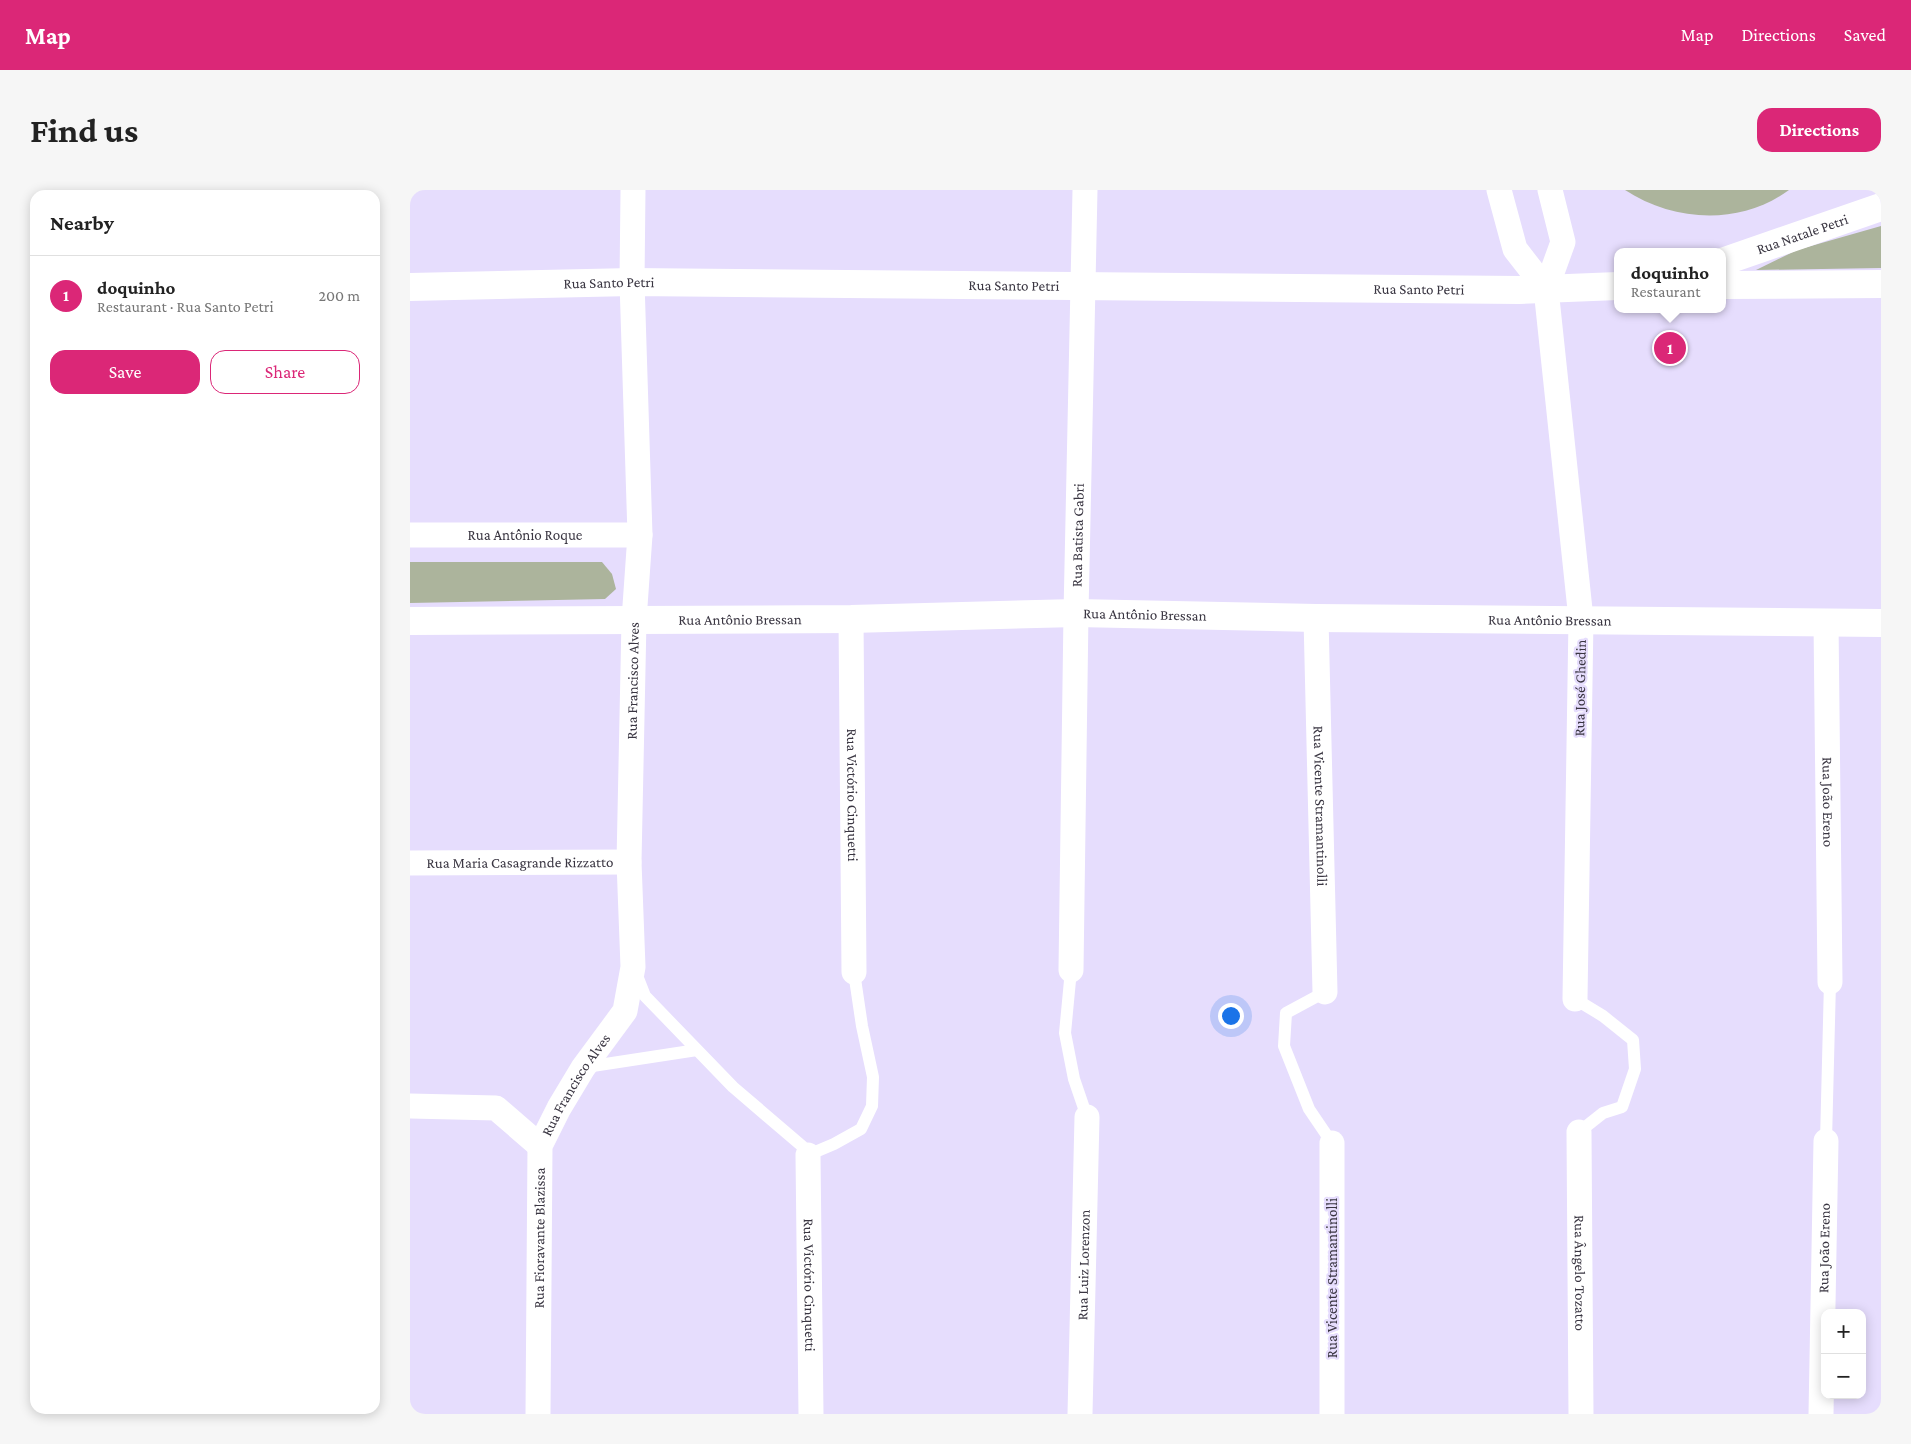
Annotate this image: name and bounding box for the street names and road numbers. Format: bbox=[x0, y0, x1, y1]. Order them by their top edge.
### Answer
street label: Rua Natale Petri bbox=[1754, 211, 1850, 257]
street label: Rua Santo Petri bbox=[563, 274, 655, 292]
street label: Rua Santo Petri bbox=[968, 277, 1060, 294]
street label: Rua Santo Petri bbox=[1373, 281, 1465, 298]
street label: Rua Batista Gabri bbox=[1069, 483, 1087, 587]
street label: Rua Antônio Roque bbox=[468, 527, 583, 544]
street label: Rua Antônio Bressan bbox=[1083, 605, 1207, 624]
street label: Rua Antônio Bressan bbox=[678, 611, 802, 628]
street label: Rua Antônio Bressan bbox=[1488, 612, 1612, 629]
street label: Rua Francisco Alves bbox=[624, 622, 642, 740]
street label: Rua José Ghedin bbox=[1571, 639, 1590, 737]
street label: Rua Vicente Stramantinolli bbox=[1311, 725, 1330, 886]
street label: Rua Victório Cinquetti bbox=[844, 728, 861, 862]
street label: Rua João Ereno bbox=[1819, 757, 1837, 847]
street label: Rua Maria Casagrande Rizzatto bbox=[427, 854, 613, 871]
street label: Rua Francisco Alves bbox=[538, 1030, 614, 1139]
street label: Rua Fioravante Blazissa bbox=[531, 1168, 548, 1308]
street label: Rua Vicente Stramantinolli bbox=[1324, 1198, 1340, 1358]
street label: Rua João Ereno bbox=[1815, 1203, 1833, 1293]
street label: Rua Luiz Lorenzon bbox=[1074, 1209, 1093, 1321]
street label: Rua Ângelo Tozatto bbox=[1571, 1215, 1588, 1331]
street label: Rua Victório Cinquetti bbox=[801, 1218, 818, 1352]

